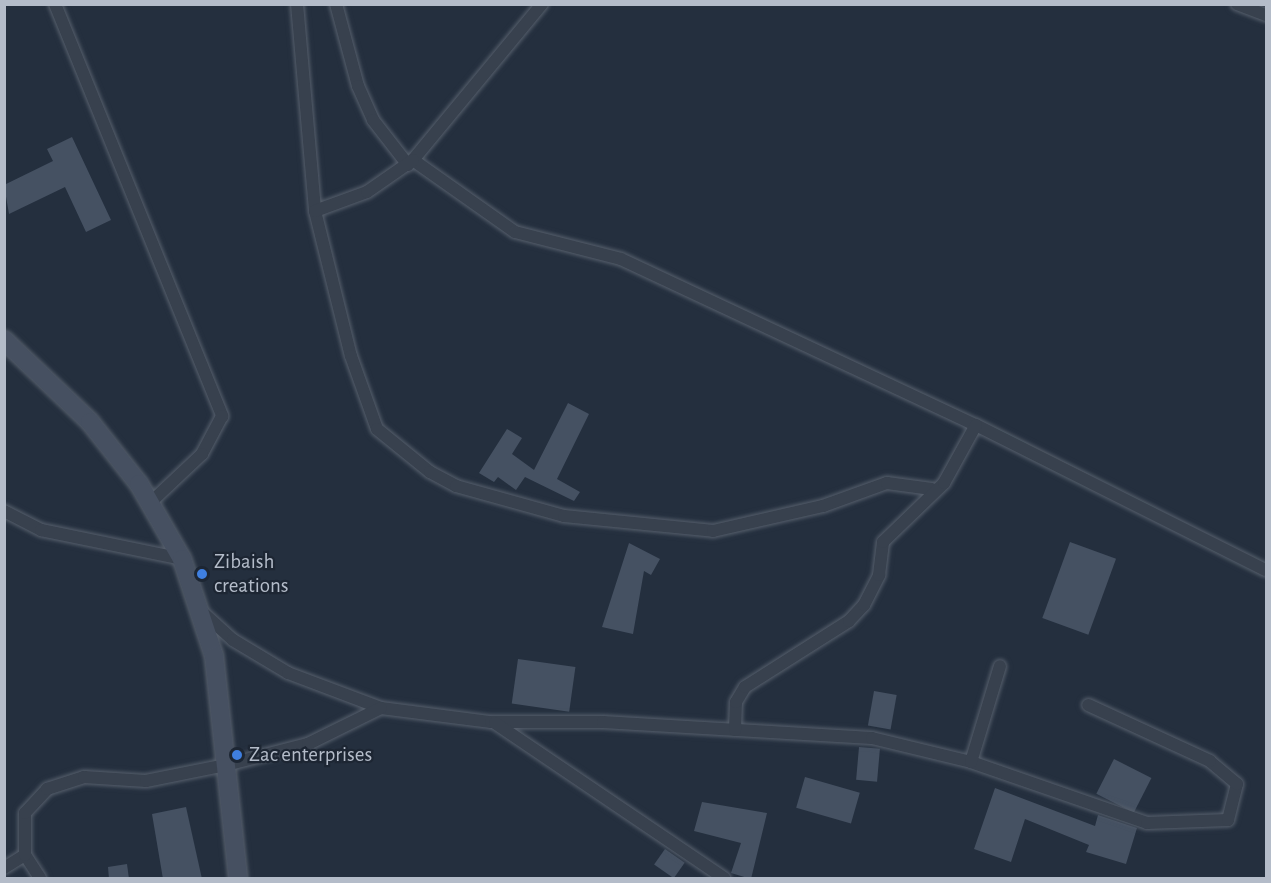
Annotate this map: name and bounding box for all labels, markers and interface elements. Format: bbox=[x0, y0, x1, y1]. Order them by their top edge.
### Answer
place label: Zibaish creations bbox=[214, 549, 289, 599]
marker: Zibaish creations bbox=[195, 567, 209, 581]
place label: Zac enterprises bbox=[249, 742, 372, 768]
marker: Zac enterprises bbox=[230, 748, 244, 762]

